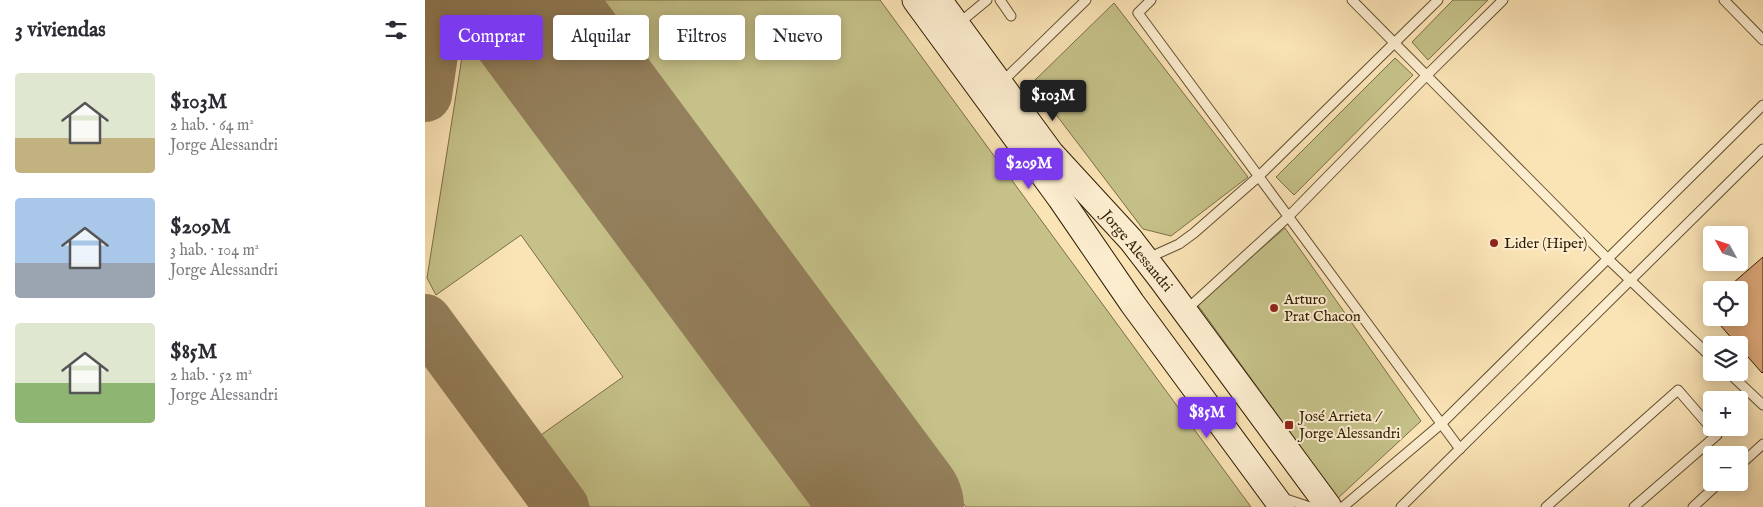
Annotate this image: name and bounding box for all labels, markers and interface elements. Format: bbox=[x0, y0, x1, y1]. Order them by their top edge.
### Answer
chip: Comprar bbox=[440, 15, 543, 60]
chip: Alquilar bbox=[553, 15, 649, 60]
chip: Filtros bbox=[659, 15, 745, 60]
chip: Nuevo bbox=[755, 15, 841, 60]
icon: filters bbox=[382, 16, 410, 44]
text: 3 viviendas bbox=[15, 17, 106, 44]
pin: $103M bbox=[1018, 80, 1088, 122]
text: $103M bbox=[1031, 86, 1075, 106]
text: $103M bbox=[170, 89, 227, 116]
icon: home bbox=[55, 93, 115, 153]
text: 2 hab. · 64 m² bbox=[170, 116, 254, 136]
text: Jorge Alessandri bbox=[170, 136, 278, 156]
pin: $209M bbox=[994, 148, 1064, 190]
text: $209M bbox=[1006, 154, 1052, 174]
street label: Jorge Alessandri bbox=[1096, 205, 1177, 296]
text: $209M bbox=[170, 214, 231, 241]
icon: home bbox=[55, 218, 115, 278]
north arrow bbox=[1703, 226, 1747, 271]
map controls bbox=[1703, 226, 1748, 491]
place label: Lider (Hiper) bbox=[1504, 234, 1588, 253]
marker: Lider (Hiper) bbox=[1488, 237, 1500, 249]
text: 3 hab. · 104 m² bbox=[170, 241, 259, 261]
text: Jorge Alessandri bbox=[170, 261, 278, 281]
button: locate bbox=[1703, 281, 1748, 326]
place label: Arturo Prat Chacon bbox=[1283, 290, 1361, 326]
marker: Arturo Prat Chacon bbox=[1268, 302, 1280, 314]
button: layers bbox=[1703, 336, 1748, 381]
text: $85M bbox=[170, 339, 217, 366]
icon: home bbox=[55, 343, 115, 403]
text: 2 hab. · 52 m² bbox=[170, 366, 253, 386]
text: Jorge Alessandri bbox=[170, 386, 278, 406]
button: + bbox=[1703, 391, 1748, 436]
pin: $85M bbox=[1177, 396, 1237, 439]
text: $85M bbox=[1189, 403, 1225, 423]
place label: José Arrieta / Jorge Alessandri bbox=[1297, 407, 1400, 443]
marker: José Arrieta / Jorge Alessandri bbox=[1283, 419, 1295, 431]
button: − bbox=[1703, 446, 1748, 491]

